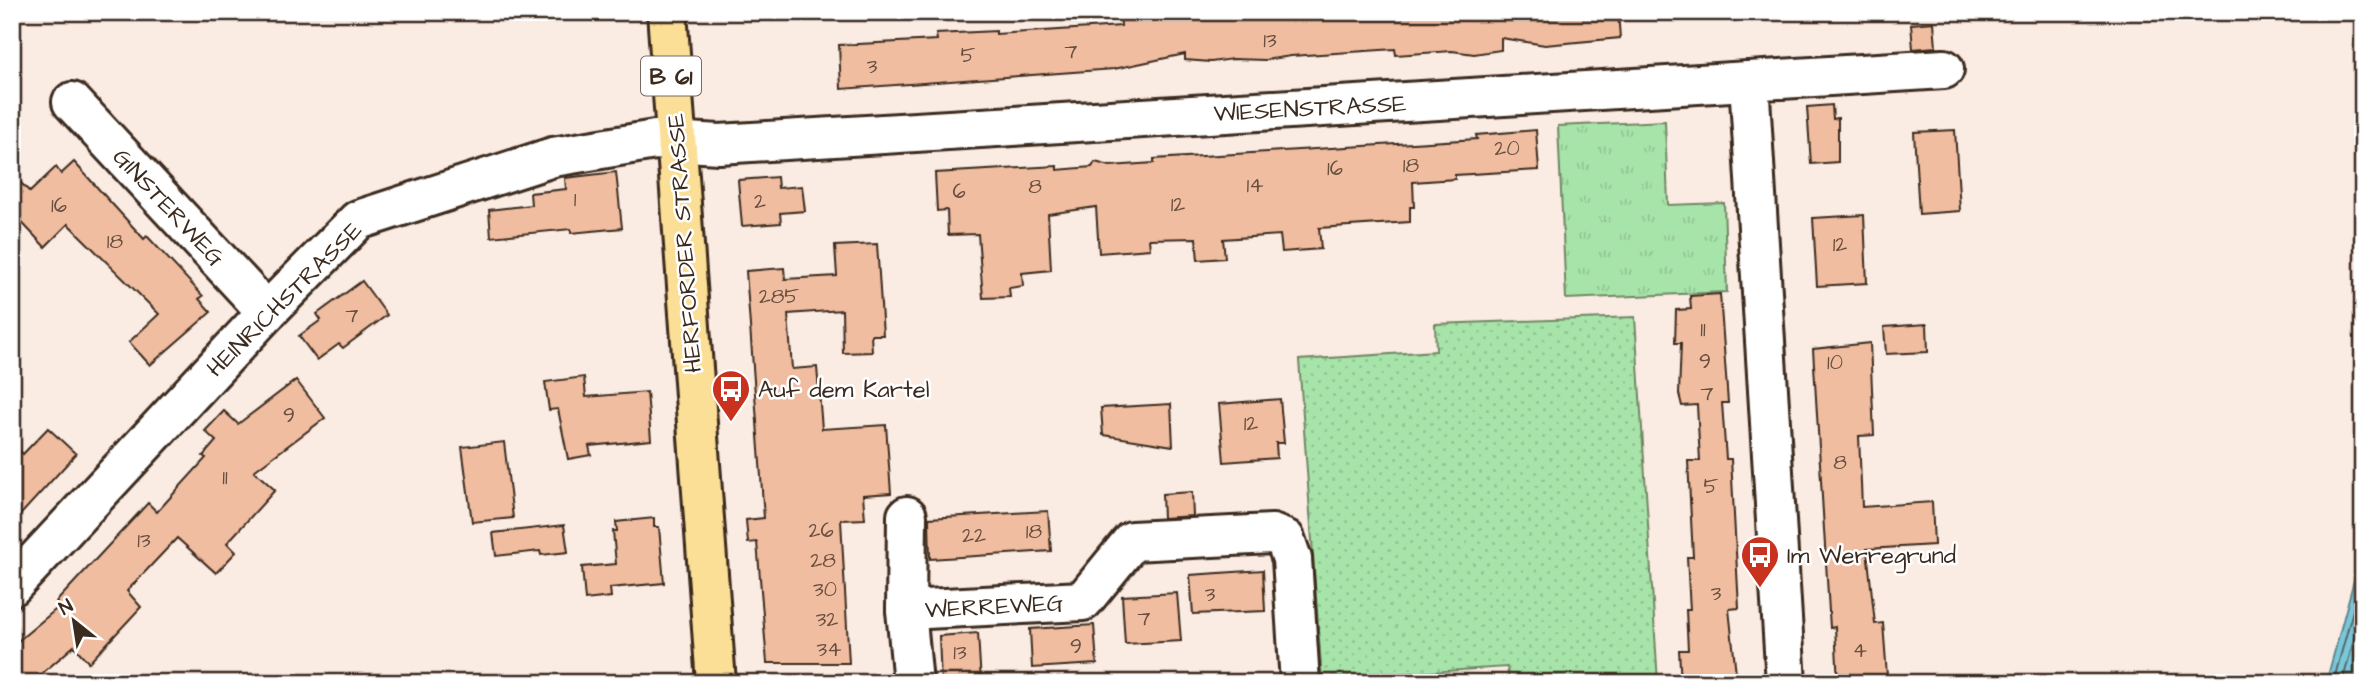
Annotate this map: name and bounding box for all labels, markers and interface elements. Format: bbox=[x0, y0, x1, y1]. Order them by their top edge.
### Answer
house number: 13 bbox=[1263, 26, 1277, 55]
house number: 7 bbox=[1065, 37, 1078, 66]
house number: 5 bbox=[961, 41, 976, 70]
house number: 3 bbox=[867, 52, 878, 81]
road number: B 61 bbox=[641, 57, 701, 96]
street label: WIESENSTRASSE bbox=[1213, 87, 1407, 131]
street label: HERFORDER STRASSE bbox=[659, 112, 711, 374]
house number: 20 bbox=[1494, 134, 1520, 163]
street label: GINSTERWEG bbox=[105, 141, 232, 275]
house number: 18 bbox=[1403, 151, 1420, 180]
house number: 16 bbox=[1327, 154, 1343, 183]
house number: 14 bbox=[1247, 171, 1263, 200]
house number: 8 bbox=[1028, 172, 1042, 201]
house number: 6 bbox=[952, 177, 966, 206]
house number: 1 bbox=[574, 185, 577, 214]
house number: 2 bbox=[754, 187, 766, 216]
house number: 12 bbox=[1171, 190, 1185, 219]
house number: 16 bbox=[51, 191, 67, 220]
street label: HEINRICHSTRASSE bbox=[199, 214, 370, 385]
house number: 18 bbox=[107, 227, 124, 256]
house number: 12 bbox=[1833, 230, 1847, 259]
house number: 285 bbox=[759, 282, 799, 311]
house number: 7 bbox=[346, 301, 359, 330]
house number: 11 bbox=[1700, 315, 1706, 344]
house number: 9 bbox=[1699, 347, 1711, 376]
house number: 10 bbox=[1827, 348, 1843, 377]
bus stop icon: Auf dem Kartel bbox=[710, 368, 752, 423]
place label: Auf dem Kartel bbox=[758, 373, 929, 407]
house number: 7 bbox=[1701, 379, 1714, 408]
house number: 9 bbox=[283, 401, 295, 430]
house number: 12 bbox=[1244, 409, 1258, 438]
house number: 8 bbox=[1833, 448, 1847, 477]
house number: 11 bbox=[222, 463, 228, 492]
house number: 5 bbox=[1704, 472, 1719, 501]
house number: 26 bbox=[808, 516, 834, 545]
house number: 18 bbox=[1026, 517, 1043, 546]
house number: 22 bbox=[962, 521, 986, 550]
house number: 13 bbox=[137, 526, 151, 555]
bus stop icon: Im Werregrund bbox=[1739, 534, 1781, 589]
place label: Im Werregrund bbox=[1787, 539, 1956, 574]
house number: 28 bbox=[810, 546, 836, 575]
house number: 30 bbox=[813, 575, 837, 604]
house number: 3 bbox=[1711, 579, 1722, 608]
house number: 3 bbox=[1205, 580, 1216, 609]
north arrow bbox=[38, 586, 108, 656]
street label: WERREWEG bbox=[924, 586, 1065, 628]
text: N bbox=[54, 593, 78, 622]
house number: 7 bbox=[1138, 604, 1151, 633]
house number: 32 bbox=[816, 605, 838, 634]
house number: 9 bbox=[1070, 632, 1082, 661]
house number: 34 bbox=[817, 635, 841, 664]
house number: 4 bbox=[1853, 636, 1867, 665]
house number: 13 bbox=[953, 638, 967, 667]

